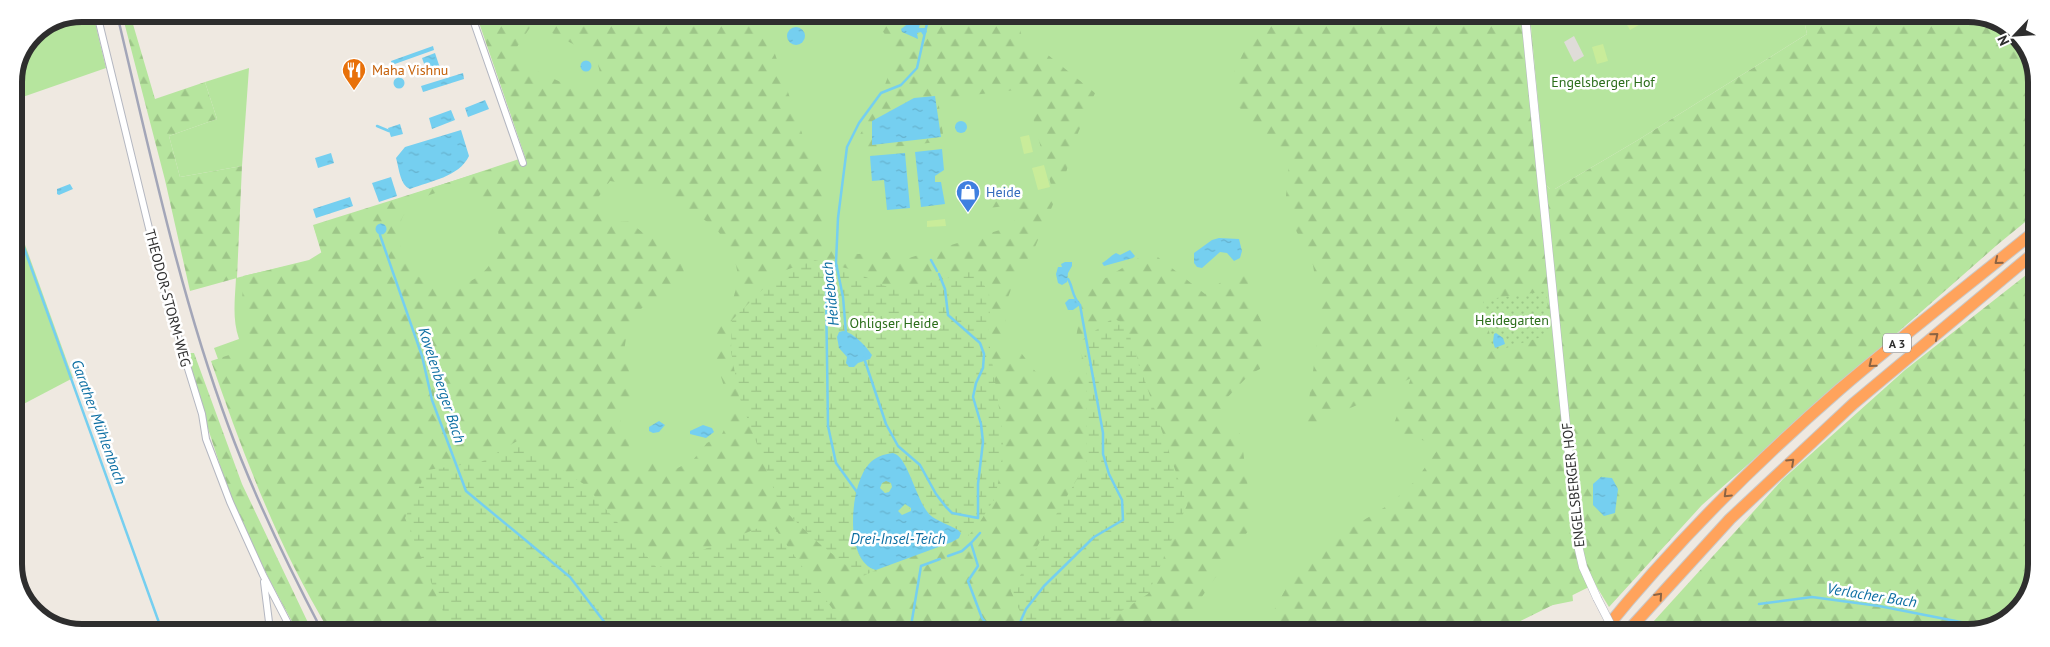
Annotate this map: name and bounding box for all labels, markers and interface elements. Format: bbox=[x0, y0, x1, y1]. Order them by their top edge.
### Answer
north arrow bbox=[1990, 10, 2040, 60]
text: N bbox=[1993, 33, 2013, 48]
restaurant icon: Maha Vishnu bbox=[341, 57, 367, 91]
place label: Maha Vishnu bbox=[372, 61, 448, 79]
park label: Engelsberger Hof bbox=[1551, 73, 1655, 91]
shop icon: Heide bbox=[955, 179, 981, 213]
place label: Heide bbox=[986, 183, 1021, 201]
street label: THEODOR-STORM-WEG bbox=[141, 227, 195, 369]
one-way arrow bbox=[1994, 256, 2003, 265]
water label: Heidebach bbox=[817, 261, 843, 327]
park label: Heidegarten bbox=[1475, 311, 1549, 329]
park label: Ohligser Heide bbox=[849, 314, 939, 332]
water label: Kovelenberger Bach bbox=[414, 325, 470, 445]
one-way arrow bbox=[1929, 332, 1938, 341]
road number: A 3 bbox=[1883, 333, 1911, 352]
water label: Garather Mühlenbach bbox=[68, 357, 130, 487]
one-way arrow bbox=[1868, 358, 1877, 367]
street label: ENGELSBERGER HOF bbox=[1557, 422, 1589, 548]
one-way arrow bbox=[1786, 459, 1795, 468]
one-way arrow bbox=[1724, 488, 1733, 497]
water label: Drei-Insel-Teich bbox=[850, 529, 946, 548]
water label: Verlacher Bach bbox=[1826, 579, 1918, 611]
one-way arrow bbox=[1653, 593, 1662, 602]

